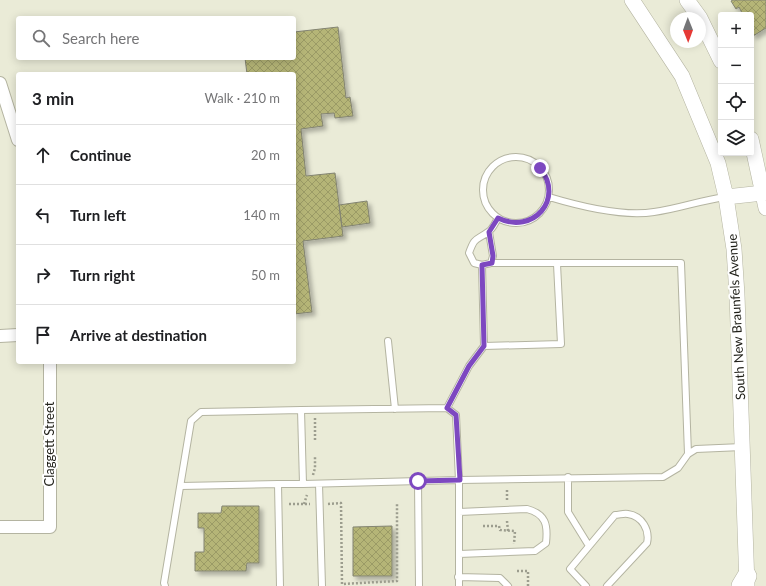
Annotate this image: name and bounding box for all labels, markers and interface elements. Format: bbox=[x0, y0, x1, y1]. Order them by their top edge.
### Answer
north arrow bbox=[670, 12, 706, 48]
map controls bbox=[718, 12, 754, 156]
button: + bbox=[718, 12, 754, 48]
search box bbox=[16, 16, 296, 60]
icon: search bbox=[30, 27, 52, 49]
text: Search here bbox=[62, 29, 139, 47]
button: − bbox=[718, 48, 754, 84]
button: locate bbox=[718, 84, 754, 120]
text: 3 min bbox=[32, 88, 74, 109]
text: Walk · 210 m bbox=[204, 90, 280, 106]
button: layers bbox=[718, 120, 754, 156]
icon: ahead bbox=[32, 144, 54, 166]
text: Continue bbox=[70, 146, 131, 164]
text: 20 m bbox=[251, 147, 280, 163]
route end bbox=[531, 159, 549, 177]
icon: left bbox=[32, 204, 54, 226]
text: Turn left bbox=[70, 206, 126, 224]
text: 140 m bbox=[243, 207, 280, 223]
street label: South New Braunfels Avenue bbox=[724, 233, 748, 400]
icon: right bbox=[32, 264, 54, 286]
text: Turn right bbox=[70, 266, 135, 284]
text: 50 m bbox=[251, 267, 280, 283]
icon: arrive bbox=[32, 324, 54, 346]
text: Arrive at destination bbox=[70, 326, 207, 344]
street label: Claggett Street bbox=[41, 401, 57, 486]
route start bbox=[409, 472, 427, 490]

